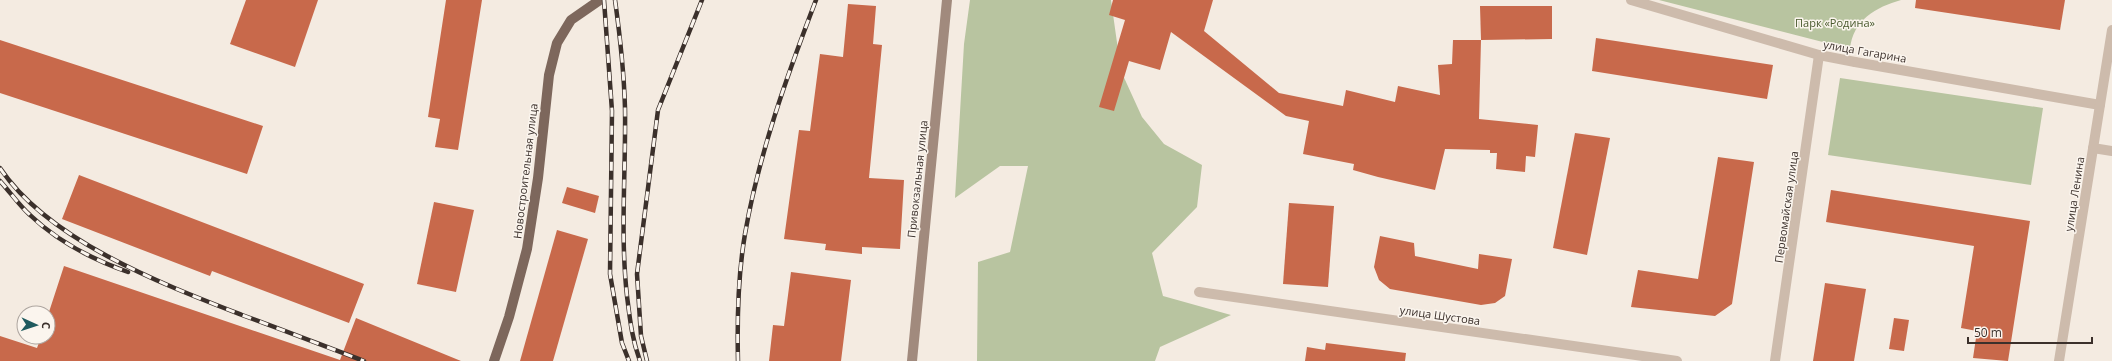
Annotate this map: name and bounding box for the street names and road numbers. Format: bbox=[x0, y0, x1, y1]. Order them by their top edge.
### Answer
street label: улица Гагарина bbox=[1822, 36, 1908, 66]
street label: Новостроительная улица bbox=[509, 102, 541, 240]
street label: Привокзальная улица bbox=[903, 119, 931, 239]
street label: Первомайская улица bbox=[1771, 150, 1801, 264]
street label: улица Ленина bbox=[2061, 155, 2087, 233]
street label: улица Шустова bbox=[1399, 302, 1481, 328]

